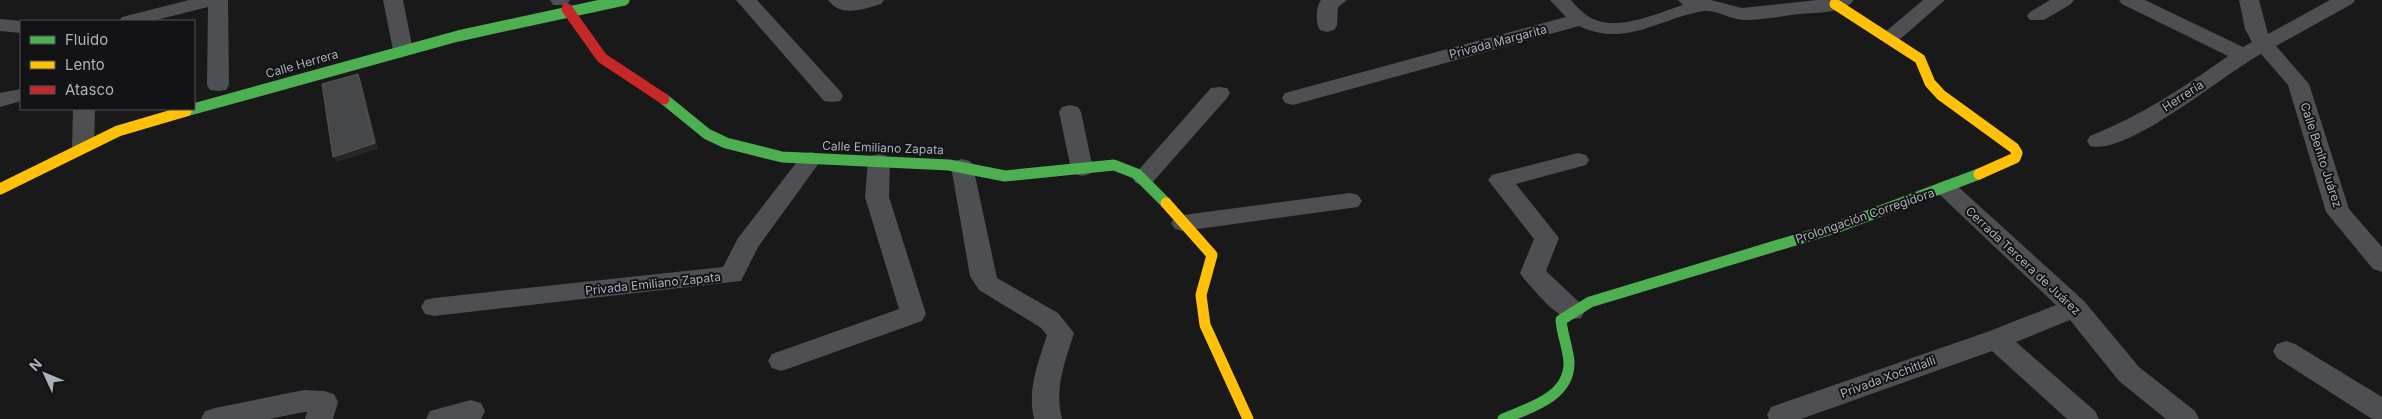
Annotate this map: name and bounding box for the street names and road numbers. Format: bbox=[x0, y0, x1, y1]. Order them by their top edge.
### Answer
street label: Privada Margarita bbox=[1447, 21, 1548, 62]
street label: Calle Herrera bbox=[264, 46, 340, 81]
street label: Herrería bbox=[2159, 77, 2206, 114]
street label: Calle Benito Juárez bbox=[2297, 101, 2346, 209]
street label: Calle Emiliano Zapata bbox=[822, 138, 944, 157]
street label: Prolongación Corregidora bbox=[1793, 185, 1936, 246]
street label: Cerrada Tercera de Juárez bbox=[1963, 203, 2084, 318]
street label: Privada Emiliano Zapata bbox=[584, 269, 721, 298]
street label: Privada Xochitlalli bbox=[1838, 352, 1938, 401]

